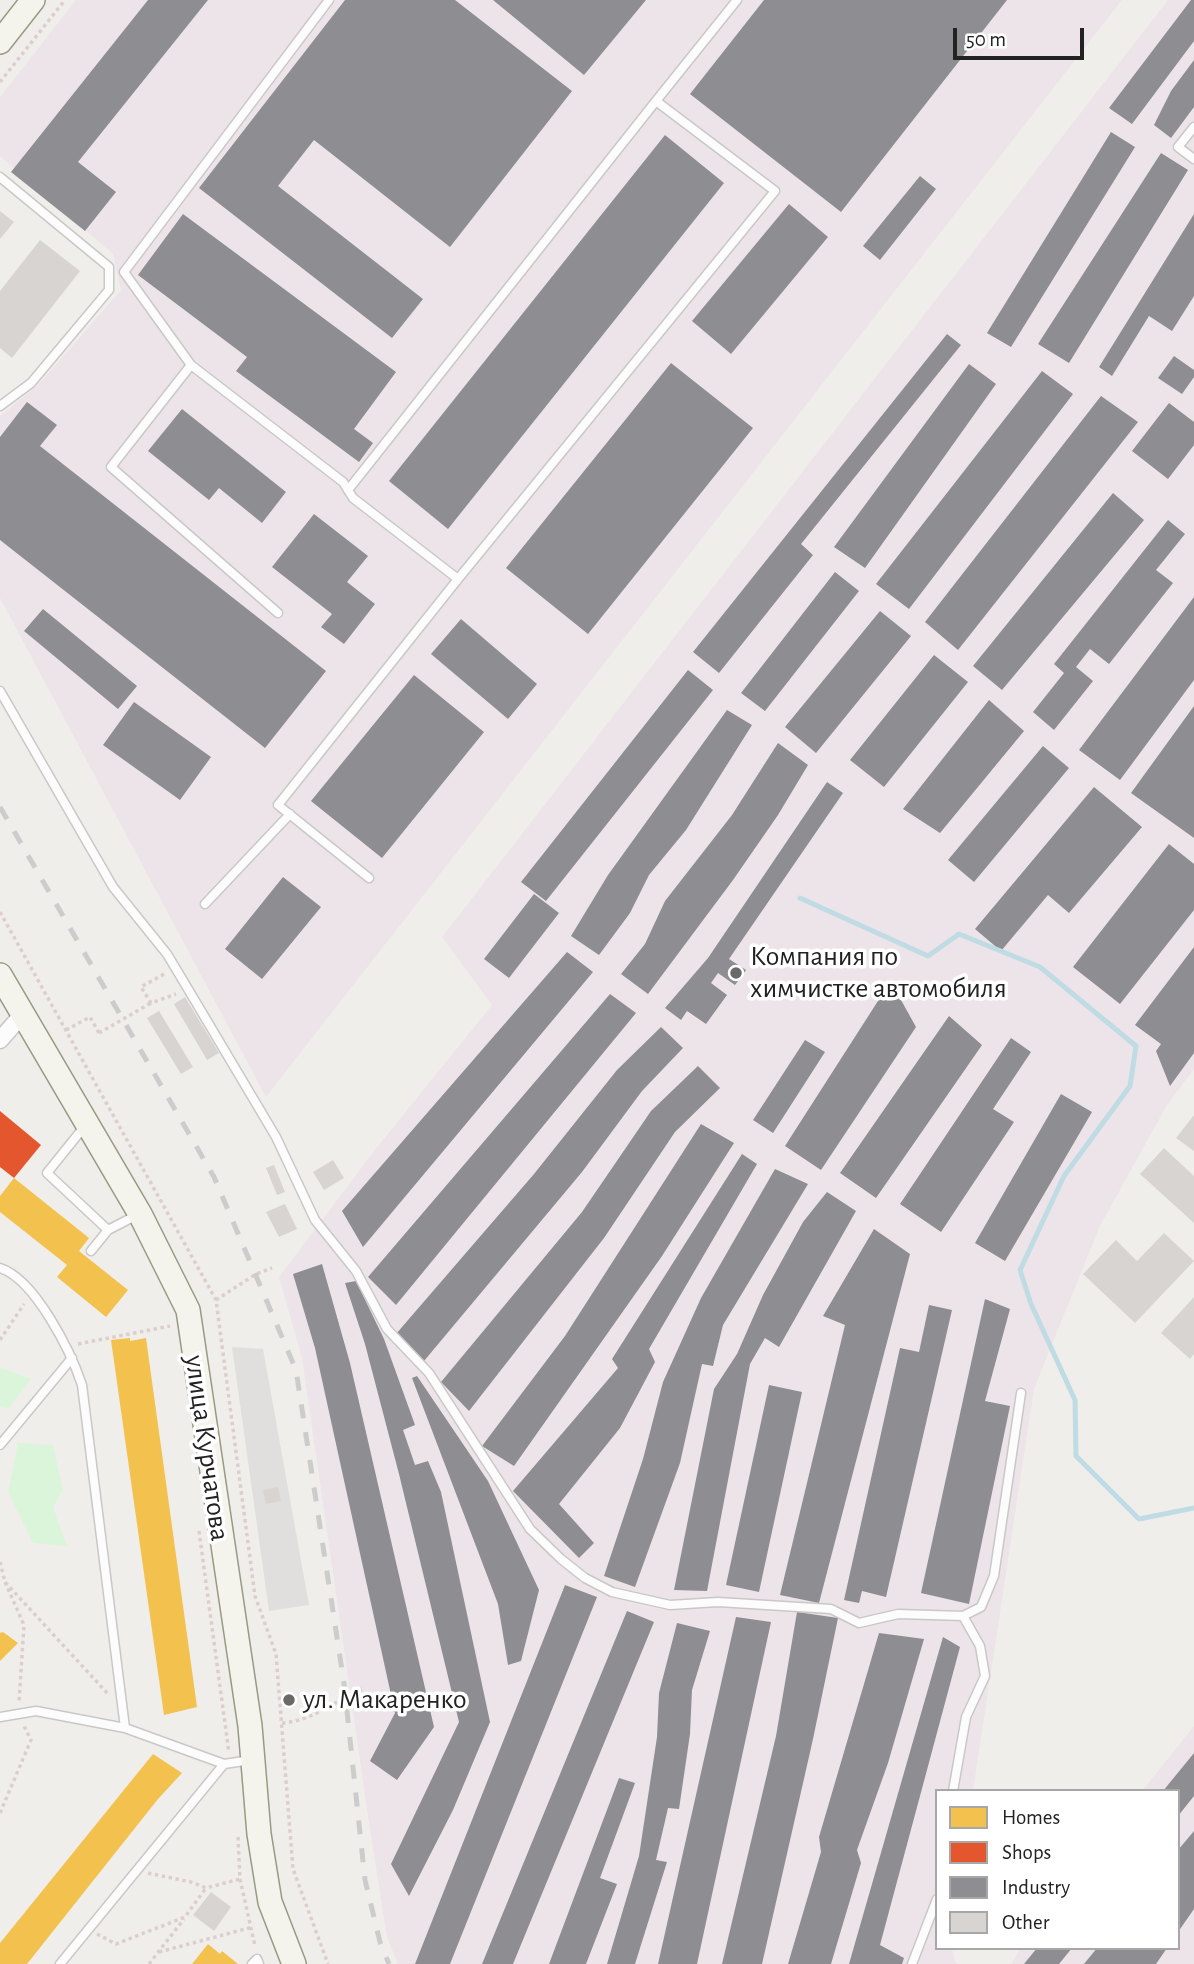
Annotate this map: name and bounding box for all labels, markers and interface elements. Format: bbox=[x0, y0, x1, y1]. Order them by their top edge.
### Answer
scale bar bbox=[956, 14, 1087, 58]
text: 50 m bbox=[966, 29, 1006, 50]
place label: Компания по химчистке автомобиля bbox=[750, 940, 1007, 1006]
marker: Компания по химчистке автомобиля bbox=[728, 965, 744, 981]
street label: улица Курчатова bbox=[177, 1353, 237, 1543]
place label: ул. Макаренко bbox=[303, 1683, 466, 1717]
marker: ул. Макаренко bbox=[281, 1692, 297, 1708]
legend bbox=[935, 1789, 1180, 1950]
text: Homes bbox=[1002, 1807, 1060, 1828]
text: Shops bbox=[1002, 1842, 1051, 1863]
text: Industry bbox=[1002, 1877, 1070, 1898]
text: Other bbox=[1002, 1912, 1049, 1933]

